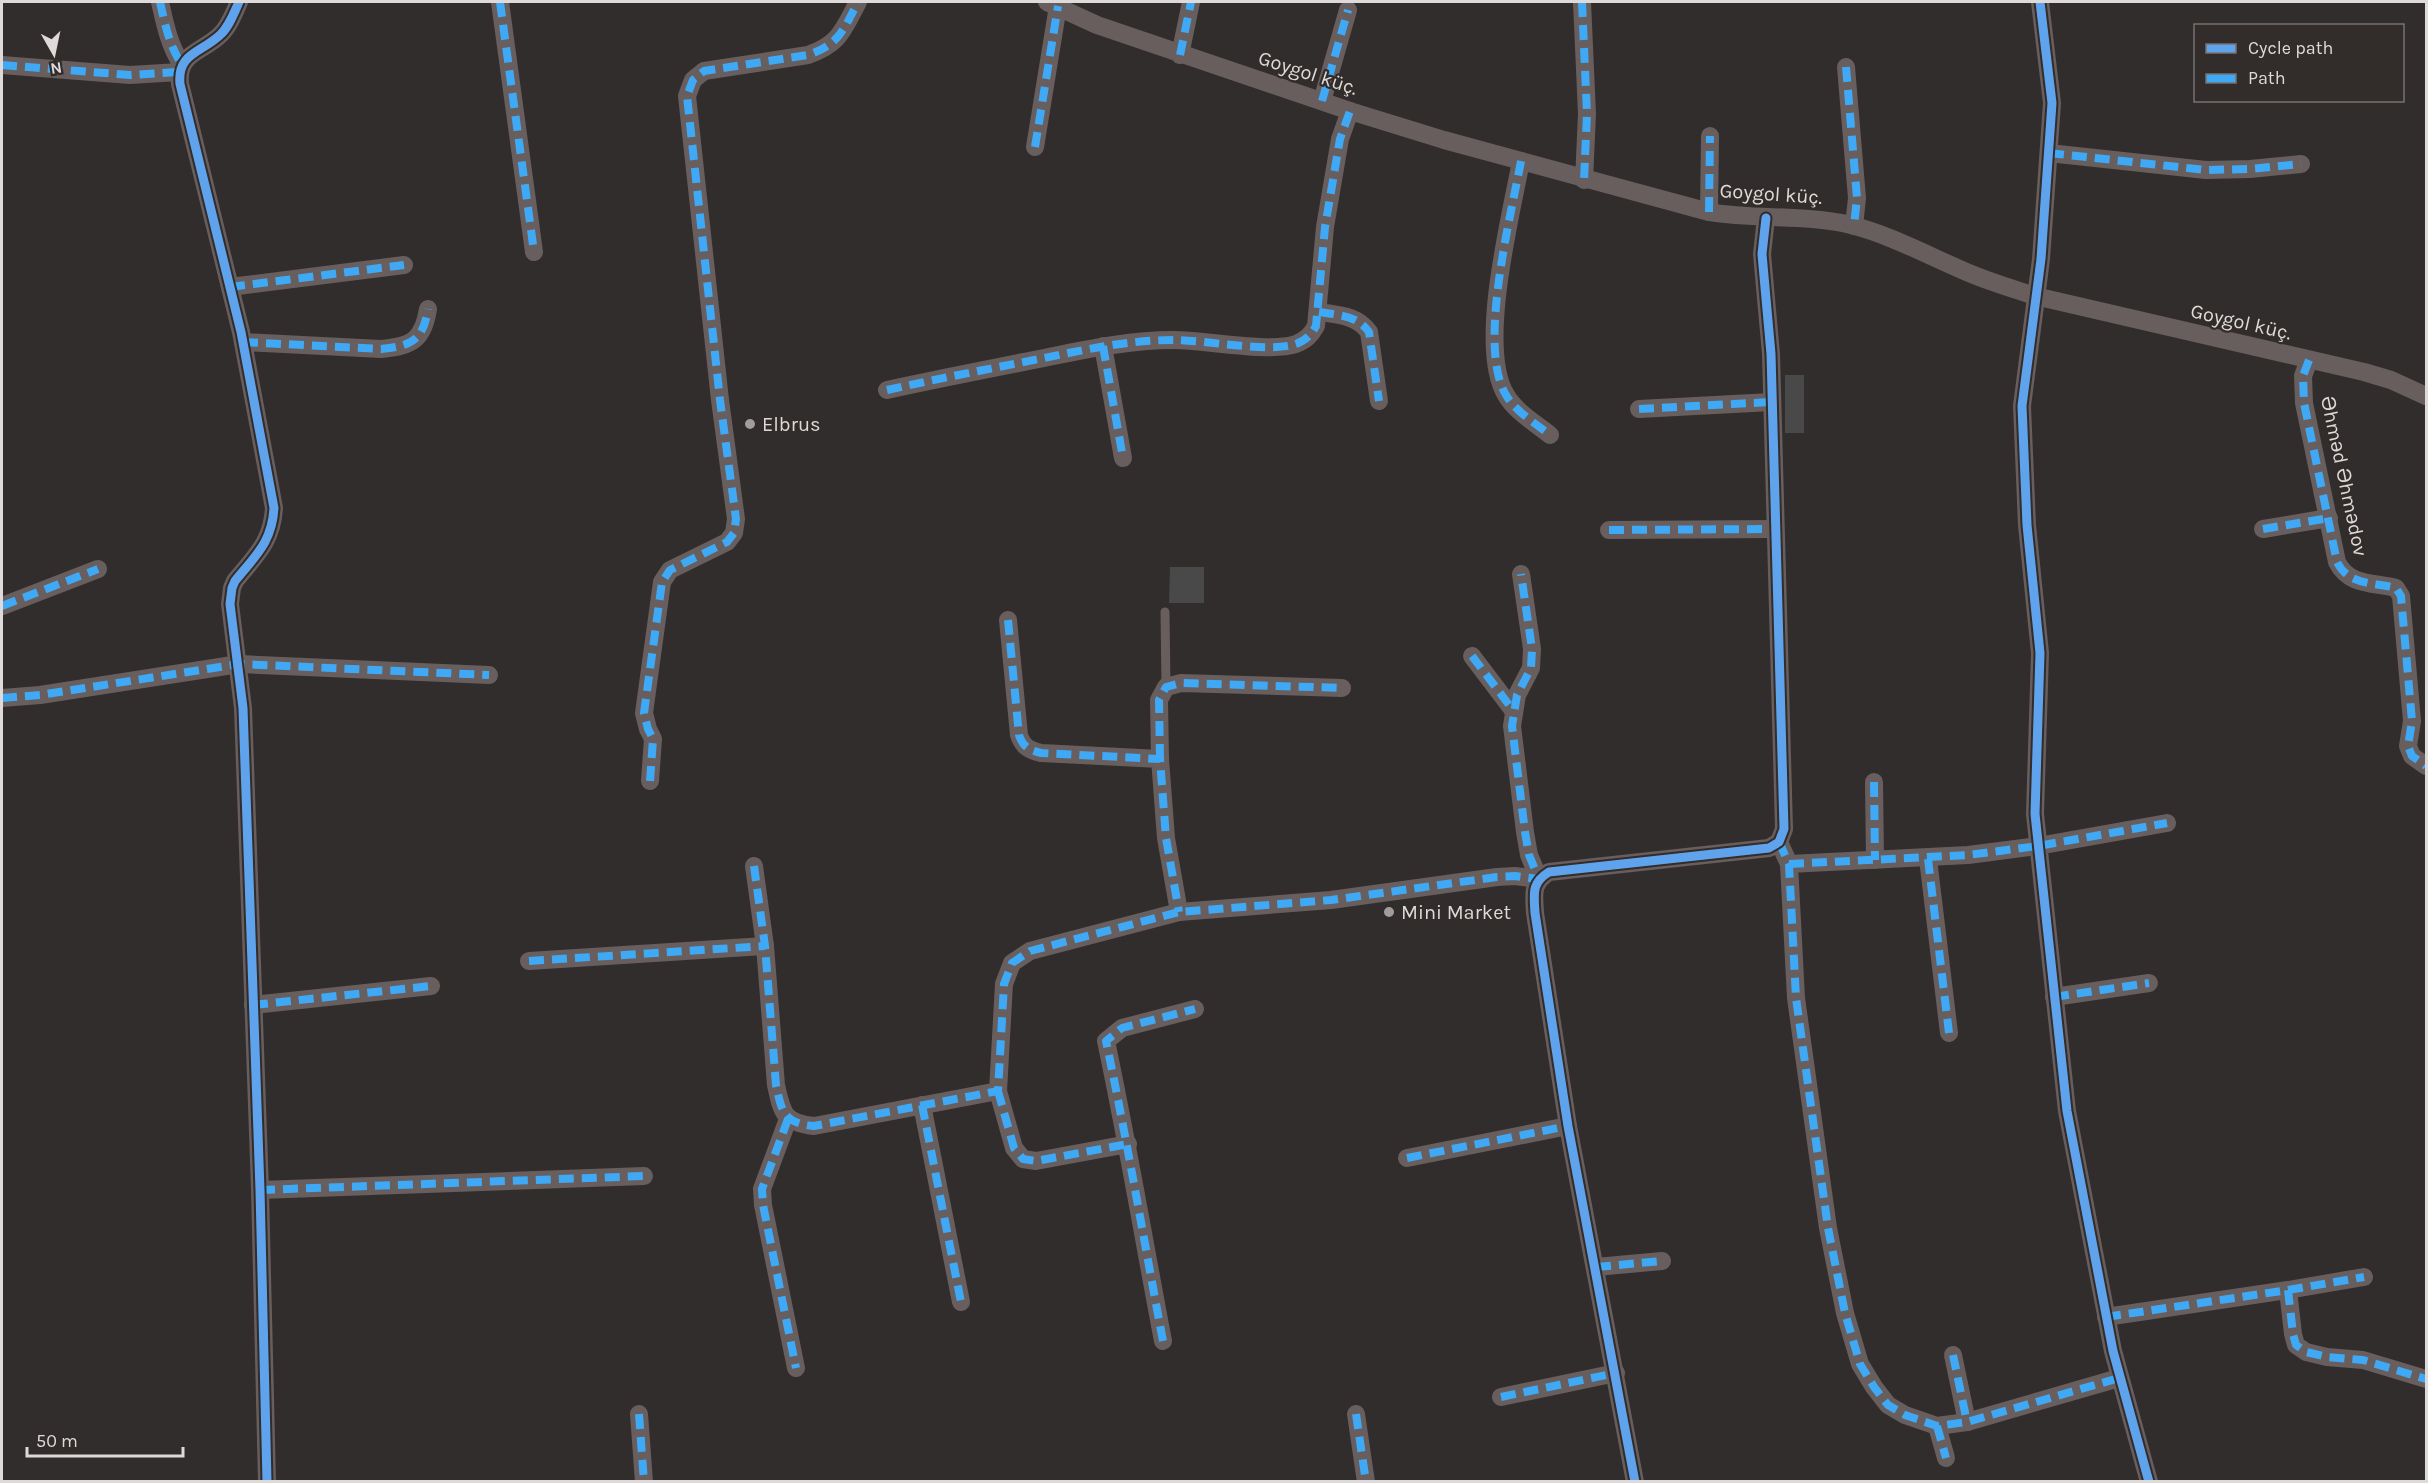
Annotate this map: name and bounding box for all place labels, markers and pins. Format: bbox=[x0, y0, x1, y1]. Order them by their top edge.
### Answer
place label: Elbrus bbox=[762, 413, 821, 436]
marker: Elbrus bbox=[743, 417, 757, 431]
place label: Mini Market bbox=[1401, 901, 1511, 924]
marker: Mini Market bbox=[1382, 905, 1396, 919]

